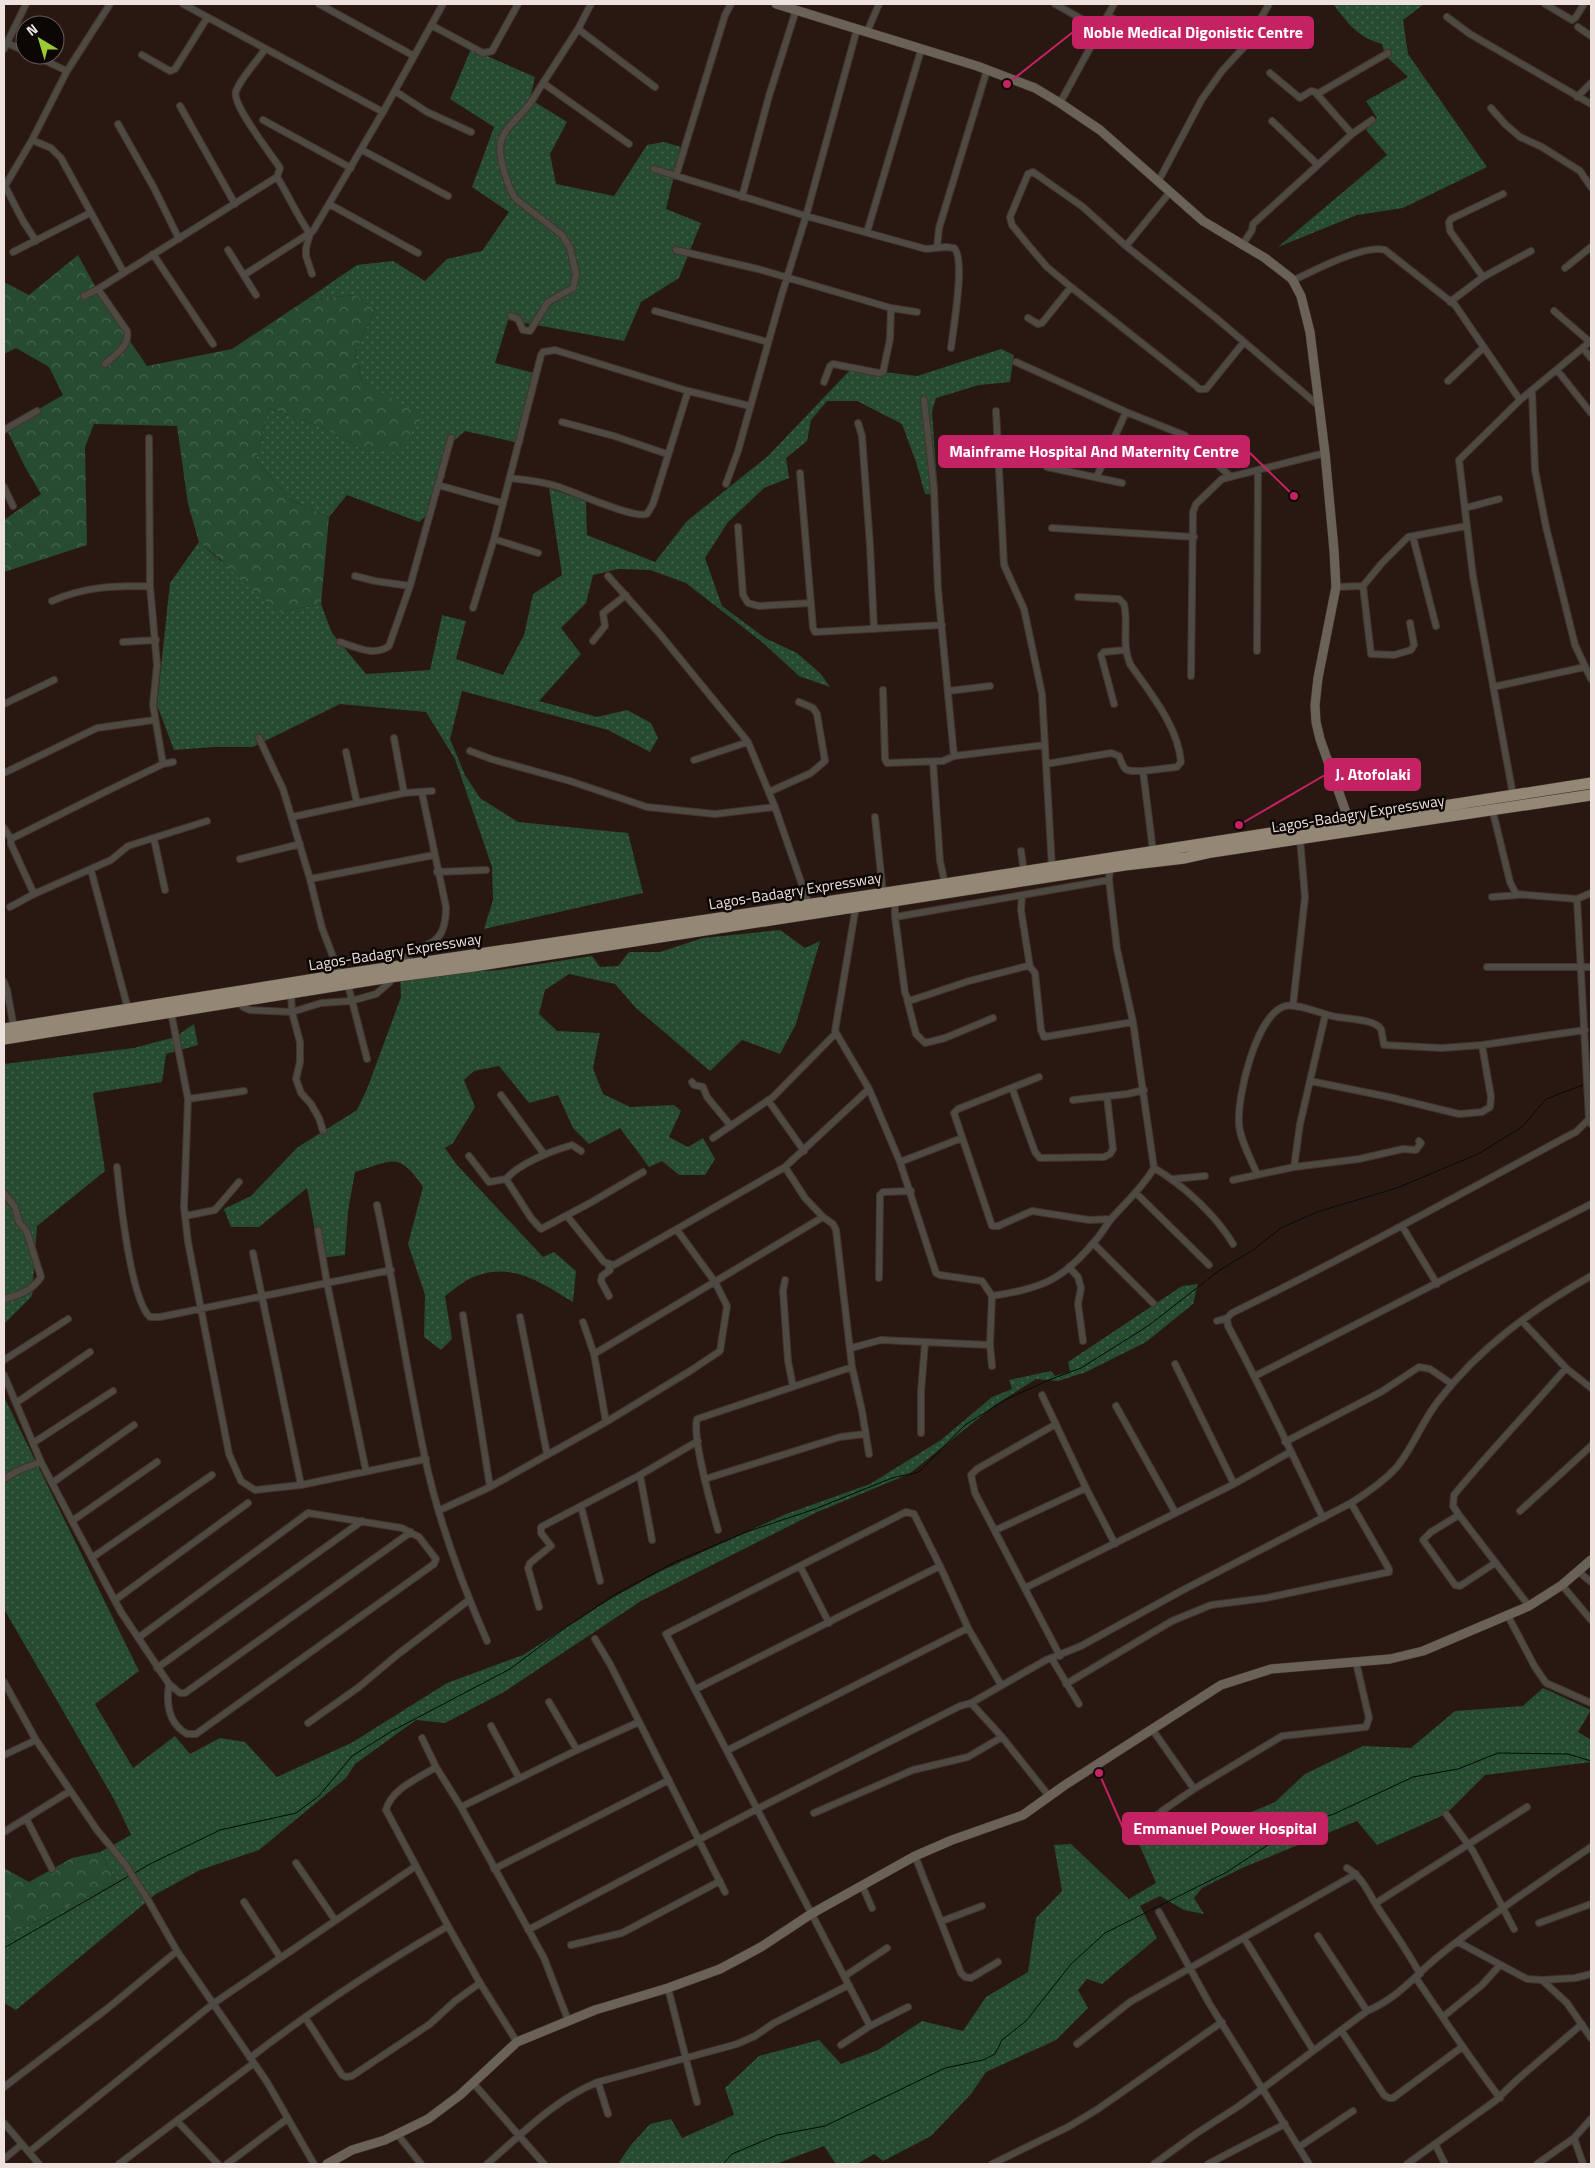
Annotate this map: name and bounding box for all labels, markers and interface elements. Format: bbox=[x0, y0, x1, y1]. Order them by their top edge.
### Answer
north arrow bbox=[15, 15, 65, 65]
callout: Noble Medical Digonistic Centre bbox=[1073, 17, 1313, 48]
text: N bbox=[21, 18, 42, 41]
text: Noble Medical Digonistic Centre bbox=[1083, 20, 1303, 44]
callout: Mainframe Hospital And Maternity Centre bbox=[939, 436, 1249, 467]
text: Mainframe Hospital And Maternity Centre bbox=[949, 439, 1239, 463]
callout: J. Atofolaki bbox=[1325, 759, 1420, 790]
text: J. Atofolaki bbox=[1335, 762, 1411, 786]
street label: Lagos-Badagry Expressway bbox=[1270, 788, 1446, 839]
street label: Lagos-Badagry Expressway bbox=[707, 865, 883, 916]
street label: Lagos-Badagry Expressway bbox=[307, 926, 483, 977]
callout: Emmanuel Power Hospital bbox=[1123, 1813, 1327, 1844]
text: Emmanuel Power Hospital bbox=[1133, 1816, 1317, 1840]

